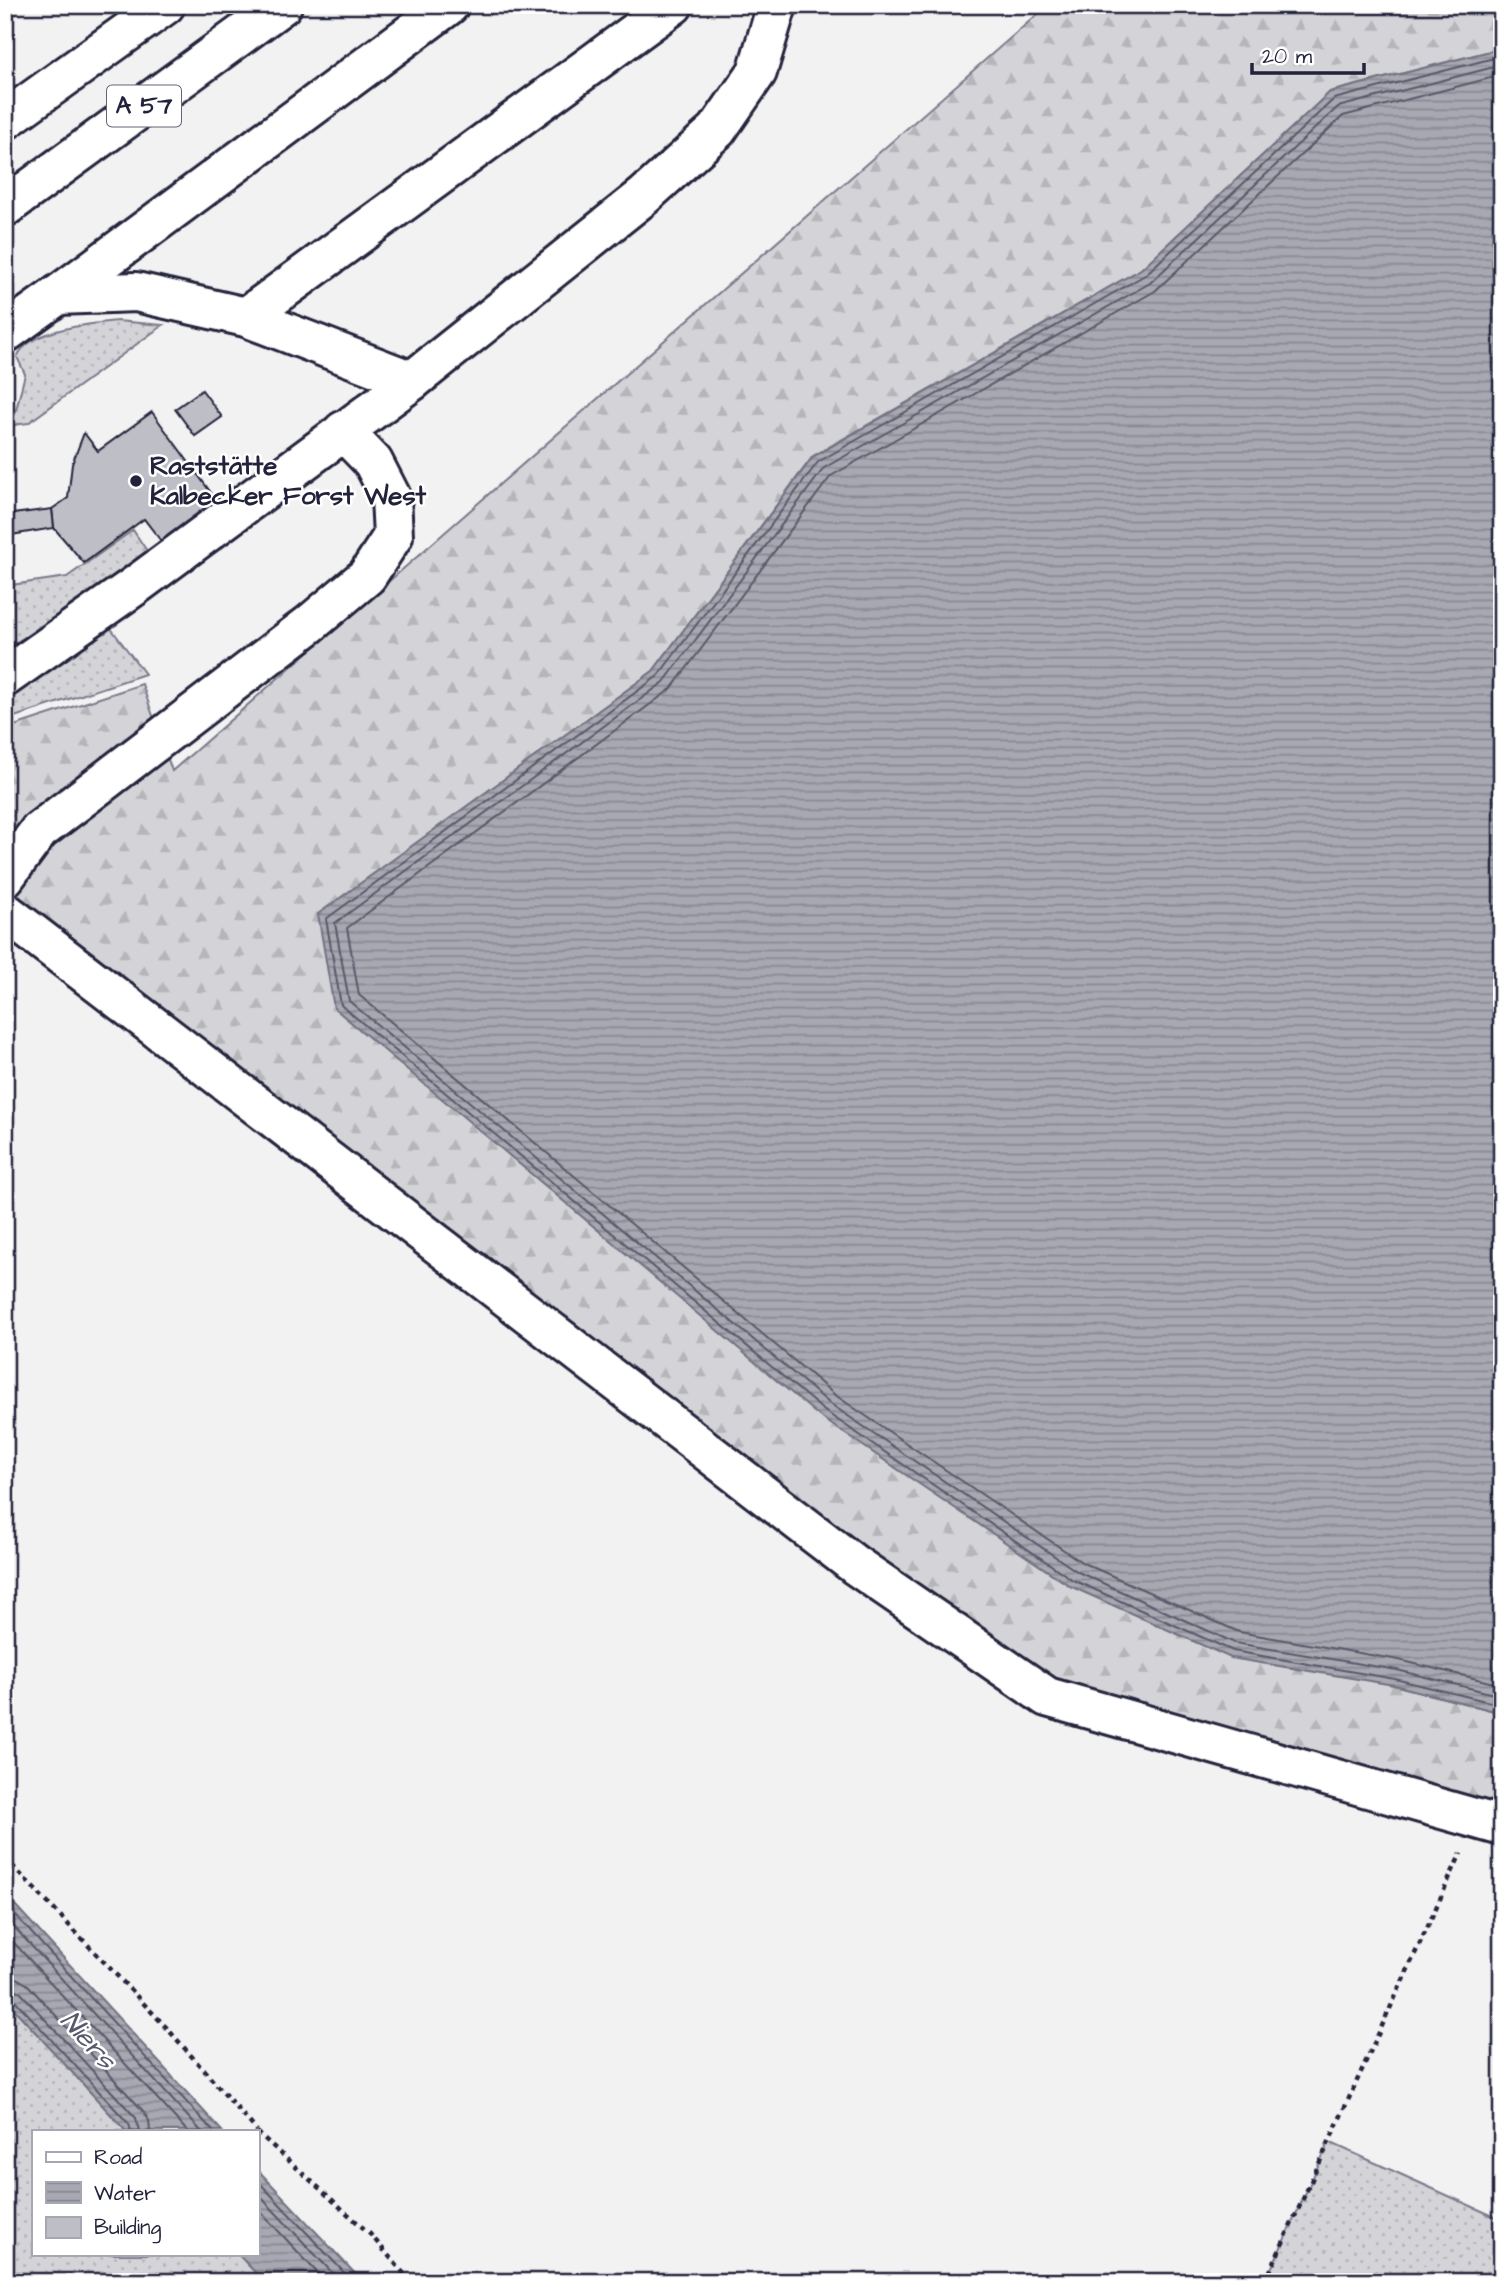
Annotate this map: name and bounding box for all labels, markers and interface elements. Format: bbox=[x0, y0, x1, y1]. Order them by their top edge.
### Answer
scale bar bbox=[1252, 32, 1364, 76]
text: 20 m bbox=[1262, 42, 1313, 71]
road number: A 57 bbox=[107, 86, 181, 126]
place label: Raststätte Kalbecker Forst West bbox=[150, 448, 426, 514]
marker: Raststätte Kalbecker Forst West bbox=[128, 473, 144, 489]
water label: Niers bbox=[51, 2002, 126, 2079]
legend bbox=[32, 2130, 259, 2256]
text: Road bbox=[94, 2143, 142, 2172]
text: Water bbox=[94, 2179, 156, 2208]
text: Building bbox=[94, 2213, 162, 2244]

